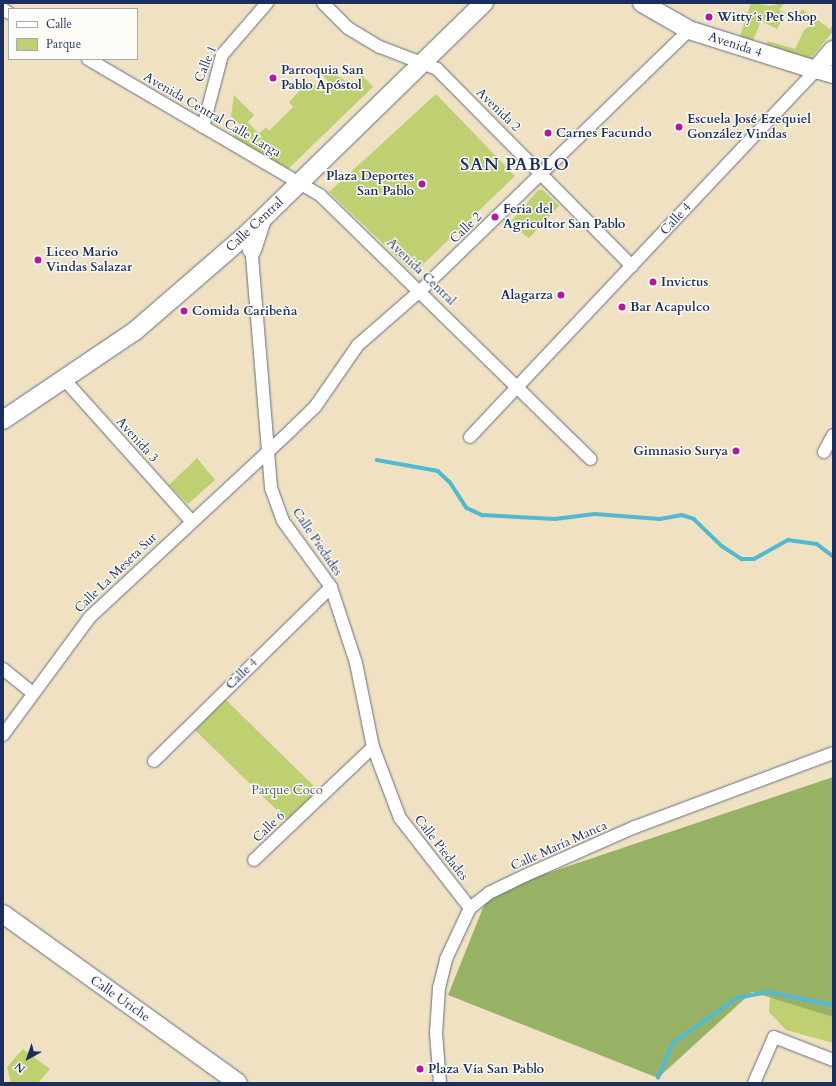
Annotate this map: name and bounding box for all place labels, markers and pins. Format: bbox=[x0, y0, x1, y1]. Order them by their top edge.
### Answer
place label: Witty´s Pet Shop bbox=[717, 9, 817, 25]
marker: Witty´s Pet Shop bbox=[704, 12, 714, 22]
place label: Parroquia San Pablo Apóstol bbox=[281, 63, 364, 94]
marker: Parroquia San Pablo Apóstol bbox=[268, 73, 278, 83]
place label: Escuela José Ezequiel González Vindas bbox=[687, 112, 811, 143]
marker: Escuela José Ezequiel González Vindas bbox=[674, 122, 684, 132]
place label: Carnes Facundo bbox=[556, 125, 652, 141]
marker: Carnes Facundo bbox=[543, 128, 553, 138]
place label: Plaza Deportes San Pablo bbox=[326, 169, 414, 200]
marker: Plaza Deportes San Pablo bbox=[417, 179, 427, 189]
place label: Feria del Agricultor San Pablo bbox=[503, 202, 625, 233]
marker: Feria del Agricultor San Pablo bbox=[490, 212, 500, 222]
place label: Liceo Mario Vindas Salazar bbox=[46, 245, 132, 276]
marker: Liceo Mario Vindas Salazar bbox=[33, 255, 43, 265]
place label: Invictus bbox=[661, 274, 708, 290]
marker: Invictus bbox=[648, 277, 658, 287]
place label: Alagarza bbox=[501, 287, 553, 303]
marker: Alagarza bbox=[556, 290, 566, 300]
place label: Bar Acapulco bbox=[630, 299, 710, 315]
marker: Bar Acapulco bbox=[617, 302, 627, 312]
place label: Comida Caribeña bbox=[192, 303, 297, 319]
marker: Comida Caribeña bbox=[179, 306, 189, 316]
place label: Gimnasio Surya bbox=[633, 443, 728, 459]
marker: Gimnasio Surya bbox=[731, 446, 741, 456]
place label: Plaza Vía San Pablo bbox=[428, 1061, 544, 1077]
marker: Plaza Vía San Pablo bbox=[415, 1064, 425, 1074]

